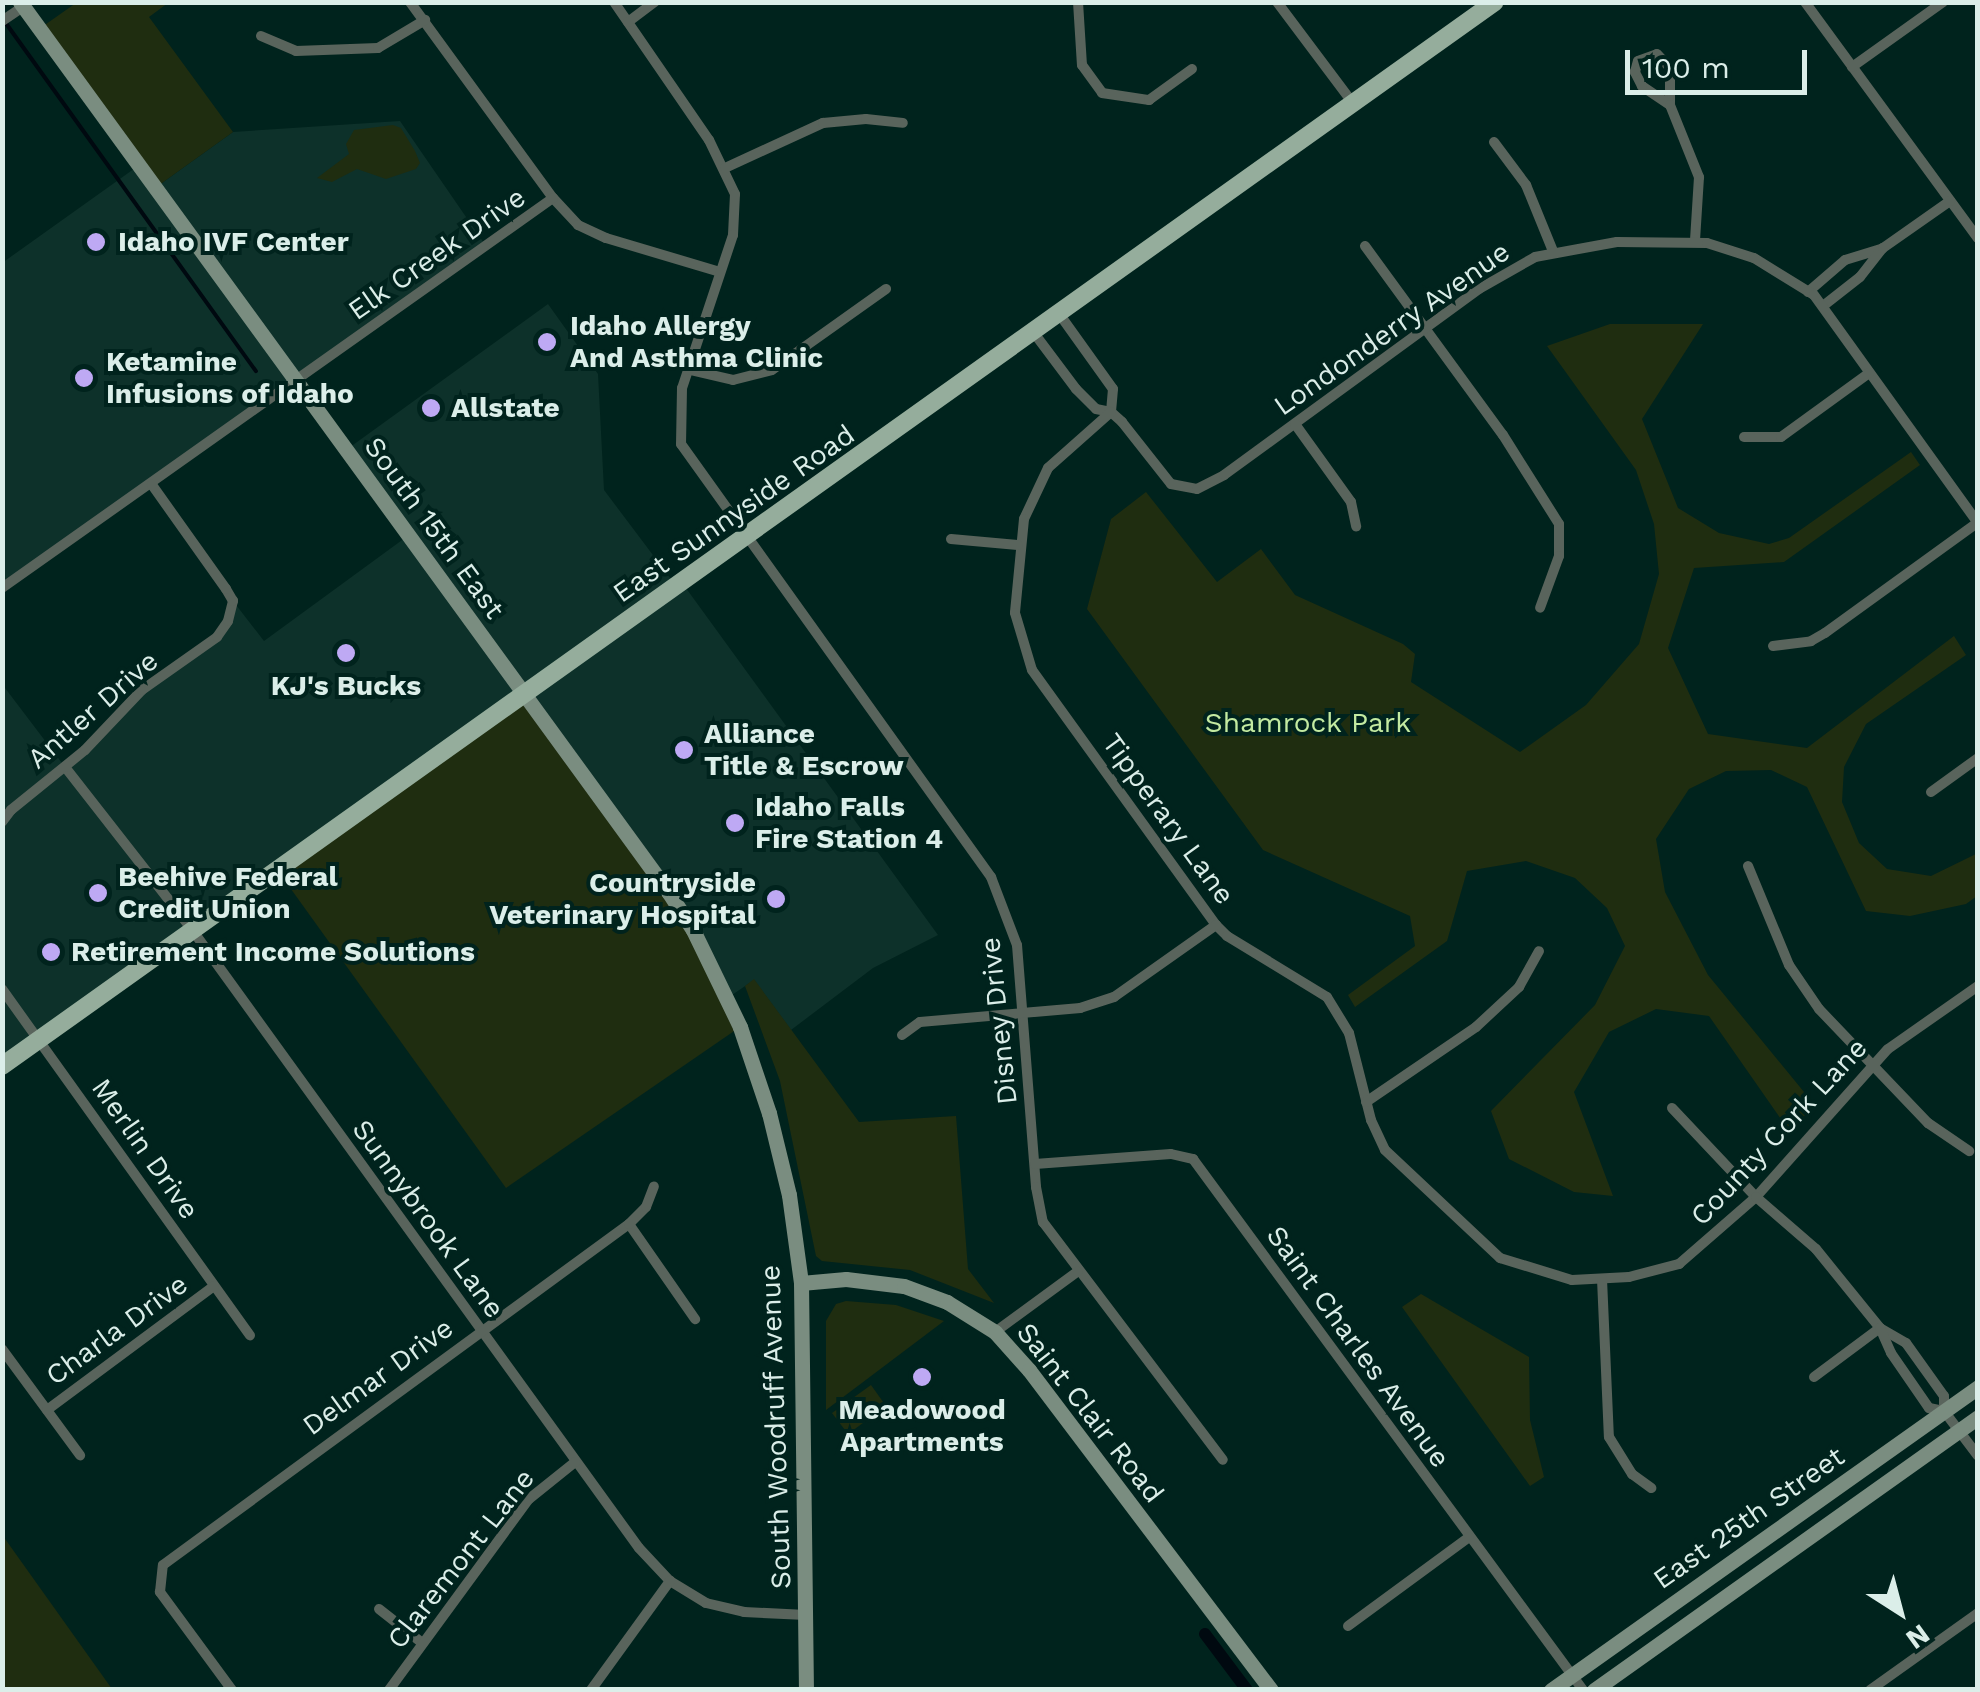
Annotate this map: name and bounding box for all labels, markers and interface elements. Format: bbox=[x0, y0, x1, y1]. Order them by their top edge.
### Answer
scale bar bbox=[1630, 30, 1812, 92]
text: 100 m bbox=[1642, 50, 1730, 85]
street label: Elk Creek Drive bbox=[342, 180, 532, 328]
place label: Idaho IVF Center bbox=[118, 225, 349, 259]
marker: Idaho IVF Center bbox=[83, 229, 109, 255]
street label: Londonderry Avenue bbox=[1267, 234, 1517, 424]
place label: Idaho Allergy And Asthma Clinic bbox=[570, 309, 824, 375]
marker: Idaho Allergy And Asthma Clinic bbox=[534, 329, 560, 355]
place label: Ketamine Infusions of Idaho bbox=[106, 345, 354, 411]
marker: Ketamine Infusions of Idaho bbox=[71, 365, 97, 391]
place label: Allstate bbox=[451, 391, 560, 425]
marker: Allstate bbox=[420, 397, 442, 419]
street label: East Sunnyside Road bbox=[607, 418, 861, 610]
street label: South 15th East bbox=[357, 430, 511, 626]
marker: KJ's Bucks bbox=[335, 642, 357, 664]
street label: Antler Drive bbox=[21, 644, 165, 776]
place label: KJ's Bucks bbox=[271, 669, 421, 703]
park label: Shamrock Park bbox=[1205, 706, 1411, 740]
place label: Alliance Title & Escrow bbox=[704, 717, 904, 783]
street label: Tipperary Lane bbox=[1095, 727, 1241, 911]
marker: Alliance Title & Escrow bbox=[673, 739, 695, 761]
place label: Idaho Falls Fire Station 4 bbox=[755, 790, 943, 856]
marker: Idaho Falls Fire Station 4 bbox=[724, 812, 746, 834]
place label: Beehive Federal Credit Union bbox=[118, 860, 338, 926]
place label: Countryside Veterinary Hospital bbox=[489, 866, 756, 932]
marker: Beehive Federal Credit Union bbox=[87, 882, 109, 904]
marker: Countryside Veterinary Hospital bbox=[765, 888, 787, 910]
place label: Retirement Income Solutions bbox=[71, 935, 475, 969]
street label: Disney Drive bbox=[973, 935, 1025, 1107]
marker: Retirement Income Solutions bbox=[40, 941, 62, 963]
street label: County Cork Lane bbox=[1683, 1031, 1875, 1233]
street label: Merlin Drive bbox=[84, 1072, 206, 1226]
street label: Sunnybrook Lane bbox=[345, 1113, 511, 1325]
street label: Saint Charles Avenue bbox=[1259, 1219, 1457, 1475]
street label: South Woodruff Avenue bbox=[754, 1263, 798, 1591]
street label: Charla Drive bbox=[39, 1267, 195, 1393]
street label: Delmar Drive bbox=[296, 1311, 460, 1443]
street label: Saint Clair Road bbox=[1009, 1316, 1171, 1510]
marker: Meadowood Apartments bbox=[911, 1366, 933, 1388]
place label: Meadowood Apartments bbox=[838, 1393, 1006, 1459]
street label: East 25th Street bbox=[1647, 1440, 1851, 1596]
street label: Claremont Lane bbox=[380, 1462, 542, 1656]
north arrow bbox=[1850, 1562, 1950, 1662]
text: N bbox=[1900, 1617, 1936, 1656]

